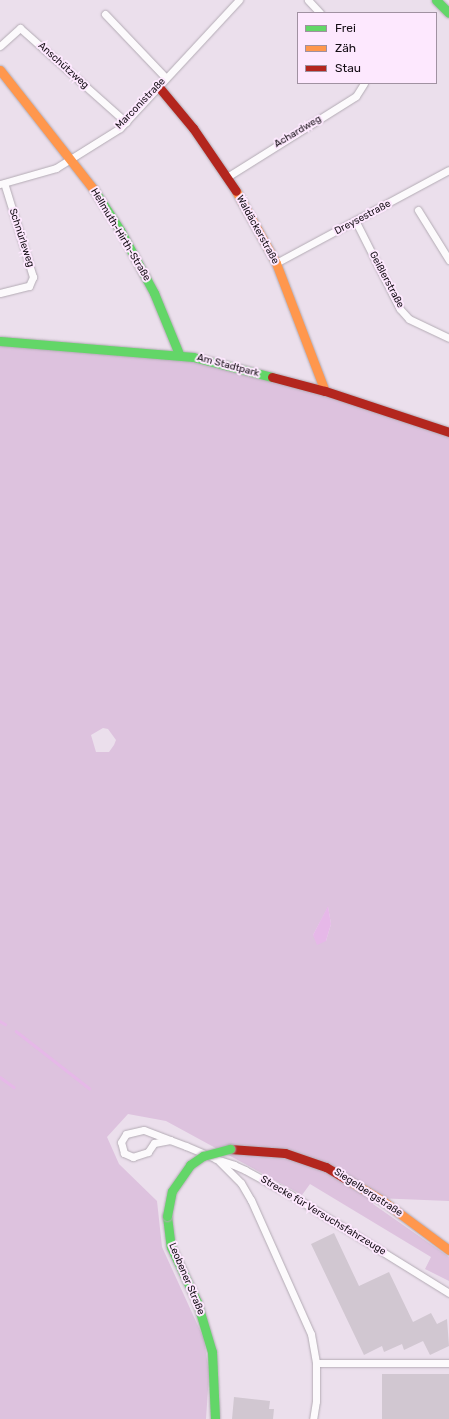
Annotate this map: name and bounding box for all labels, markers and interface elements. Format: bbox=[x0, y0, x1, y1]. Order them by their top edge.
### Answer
legend bbox=[297, 12, 437, 84]
text: Frei bbox=[335, 21, 356, 35]
street label: Anschützweg bbox=[35, 40, 91, 92]
text: Zäh bbox=[335, 41, 356, 55]
text: Stau bbox=[335, 61, 361, 75]
street label: Marconistraße bbox=[114, 76, 168, 132]
street label: Achardweg bbox=[272, 113, 324, 151]
street label: Hellmuth-Hirth-Straße bbox=[88, 186, 152, 284]
street label: Waldäckerstraße bbox=[233, 194, 281, 266]
street label: Dreysestraße bbox=[333, 198, 393, 238]
street label: Schnürleweg bbox=[6, 207, 36, 269]
street label: Geißlerstraße bbox=[366, 250, 406, 310]
street label: Am Stadtpark bbox=[196, 352, 260, 380]
street label: Siegelbergstraße bbox=[332, 1166, 404, 1220]
street label: Strecke für Versuchsfahrzeuge bbox=[258, 1174, 388, 1258]
street label: Leobener Straße bbox=[165, 1241, 207, 1317]

